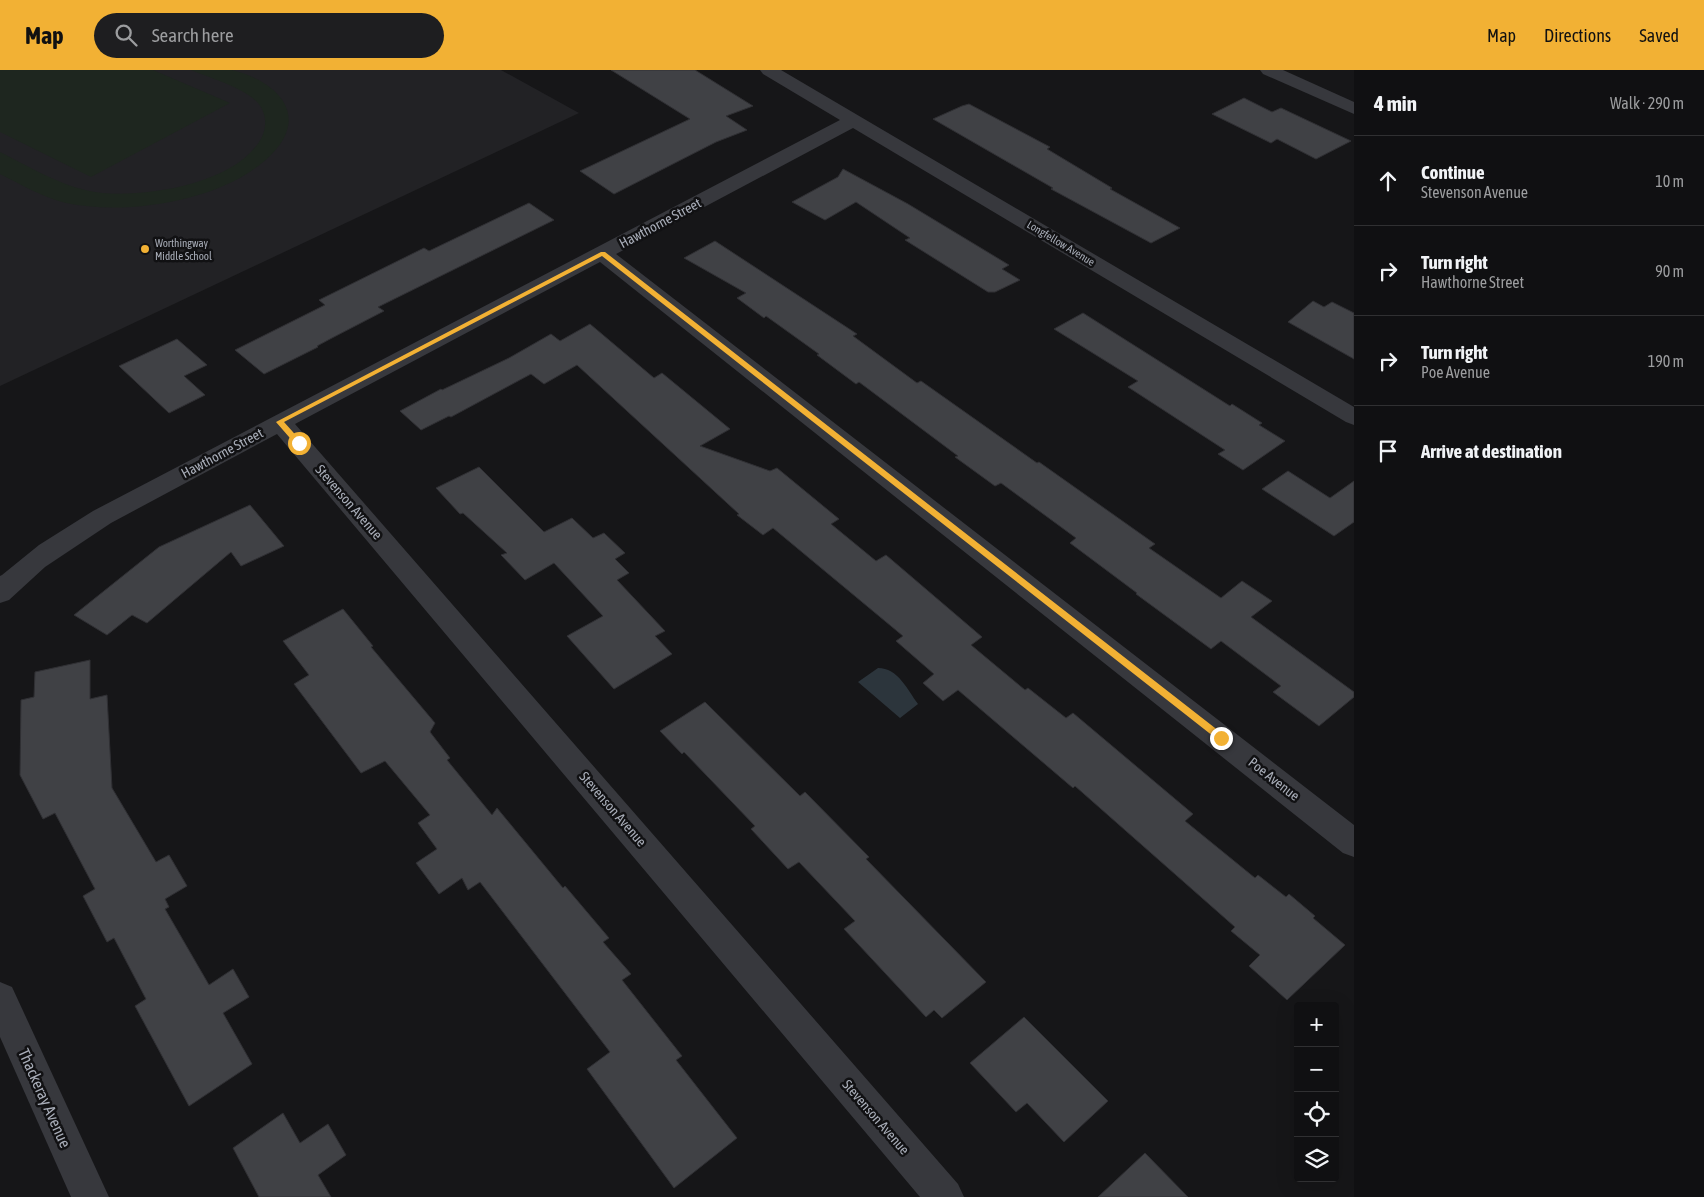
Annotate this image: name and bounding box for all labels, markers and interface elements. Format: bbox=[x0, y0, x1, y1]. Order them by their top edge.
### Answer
search box bbox=[94, 13, 444, 58]
icon: search bbox=[112, 21, 140, 49]
text: Map bbox=[25, 22, 64, 49]
text: Search here bbox=[152, 24, 234, 46]
text: Map bbox=[1487, 25, 1516, 46]
text: Directions bbox=[1544, 25, 1611, 46]
text: Saved bbox=[1639, 25, 1679, 46]
text: 4 min bbox=[1374, 91, 1417, 115]
text: Walk · 290 m bbox=[1610, 94, 1684, 112]
text: Continue bbox=[1421, 161, 1485, 183]
icon: ahead bbox=[1374, 167, 1402, 195]
text: 10 m bbox=[1655, 172, 1684, 190]
text: Stevenson Avenue bbox=[1421, 183, 1528, 201]
street label: Hawthorne Street bbox=[616, 195, 704, 251]
street label: Longfellow Avenue bbox=[1025, 218, 1097, 268]
place label: Worthingway Middle School bbox=[155, 237, 212, 262]
marker: Worthingway Middle School bbox=[139, 243, 151, 255]
text: Turn right bbox=[1421, 251, 1488, 273]
icon: right bbox=[1374, 257, 1402, 285]
text: 90 m bbox=[1655, 262, 1684, 280]
text: Hawthorne Street bbox=[1421, 273, 1524, 291]
text: Turn right bbox=[1421, 341, 1488, 363]
icon: right bbox=[1374, 347, 1402, 375]
text: 190 m bbox=[1648, 352, 1684, 370]
text: Poe Avenue bbox=[1421, 363, 1490, 381]
street label: Hawthorne Street bbox=[178, 425, 266, 481]
route start bbox=[288, 432, 311, 455]
icon: arrive bbox=[1374, 437, 1402, 465]
text: Arrive at destination bbox=[1421, 440, 1562, 462]
street label: Stevenson Avenue bbox=[312, 461, 386, 543]
route end bbox=[1210, 727, 1233, 750]
street label: Poe Avenue bbox=[1245, 754, 1303, 804]
street label: Stevenson Avenue bbox=[576, 768, 650, 850]
map controls bbox=[1294, 1002, 1339, 1182]
button: + bbox=[1294, 1002, 1339, 1047]
street label: Thackeray Avenue bbox=[14, 1046, 75, 1151]
button: − bbox=[1294, 1047, 1339, 1092]
street label: Stevenson Avenue bbox=[839, 1076, 913, 1158]
button: locate bbox=[1294, 1092, 1339, 1137]
button: layers bbox=[1294, 1137, 1339, 1182]

